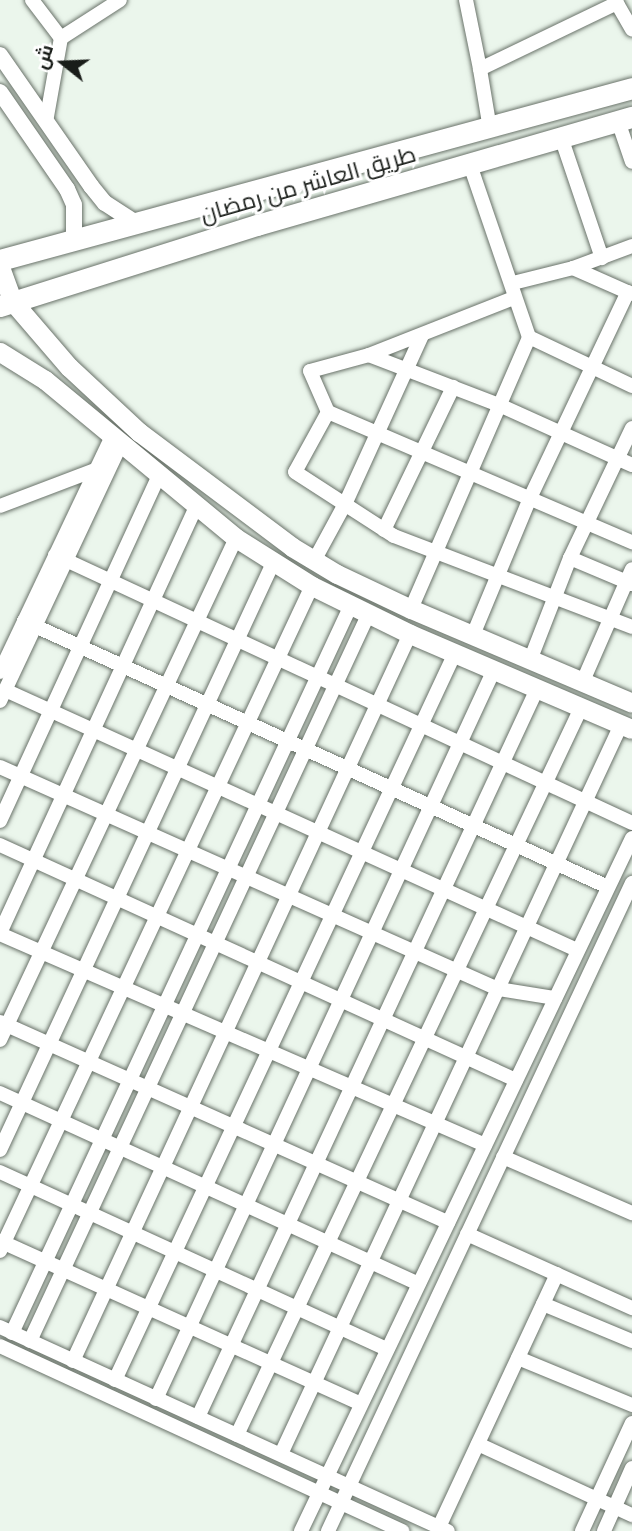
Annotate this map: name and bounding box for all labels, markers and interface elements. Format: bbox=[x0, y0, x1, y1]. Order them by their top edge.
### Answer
north arrow bbox=[28, 28, 98, 98]
text: ش bbox=[29, 42, 57, 72]
street label: طريق العاشر من رمضان bbox=[197, 140, 419, 228]

